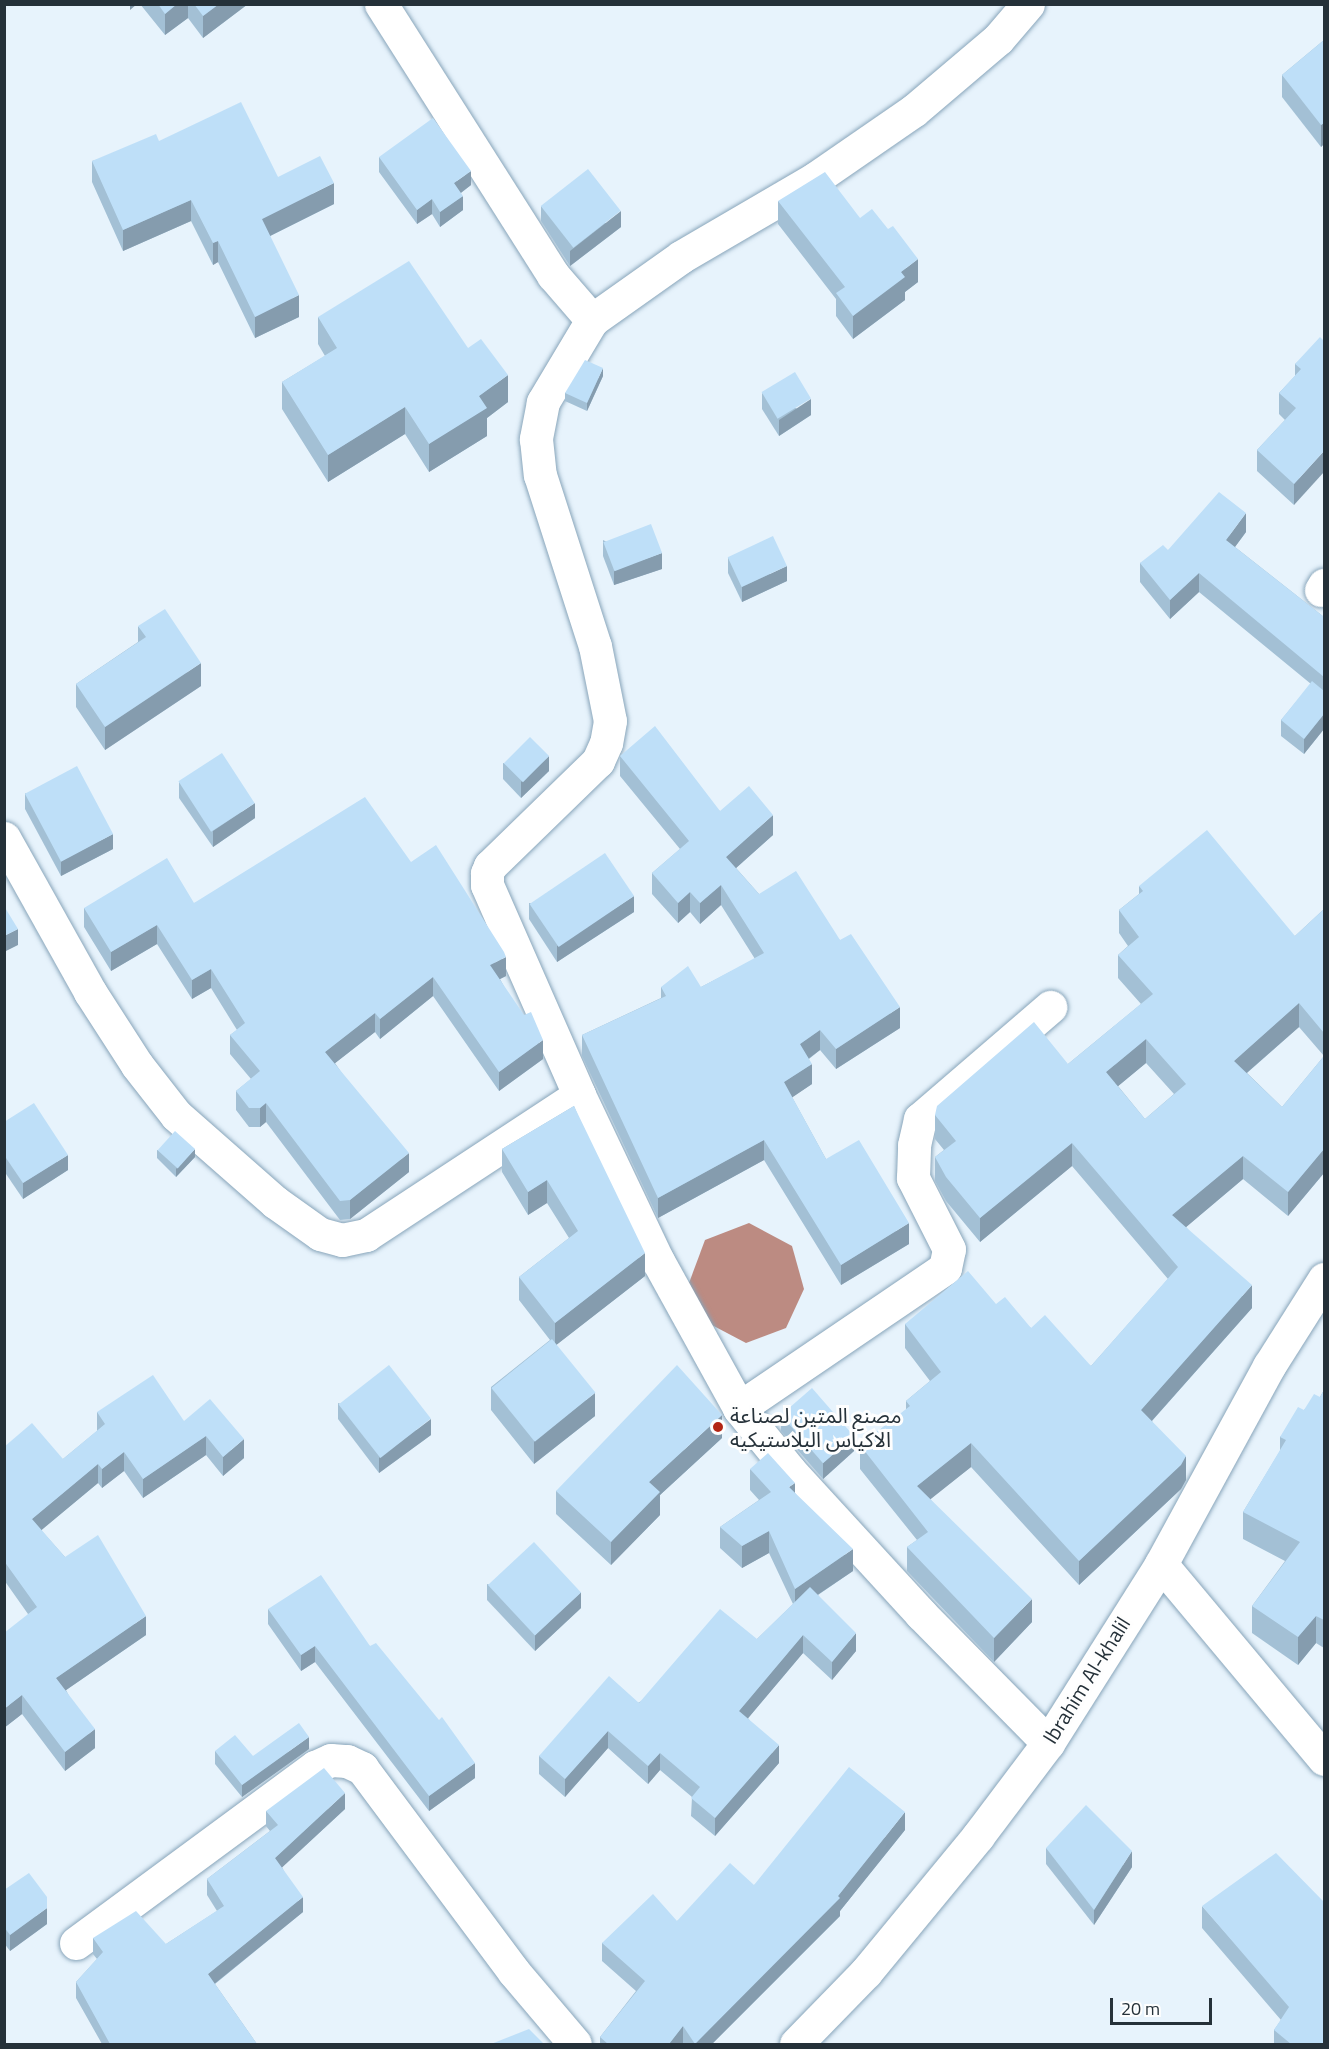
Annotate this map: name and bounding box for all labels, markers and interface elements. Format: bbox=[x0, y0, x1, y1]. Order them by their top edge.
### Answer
place label: مصنع المتين لصناعة الاكياس البلاستيكيه bbox=[730, 1402, 902, 1452]
marker: مصنع المتين لصناعة الاكياس البلاستيكيه bbox=[711, 1420, 725, 1434]
street label: Ibrahim Al-khalil bbox=[1037, 1612, 1135, 1748]
scale bar bbox=[1113, 1986, 1215, 2024]
text: 20 m bbox=[1121, 1995, 1160, 2022]

